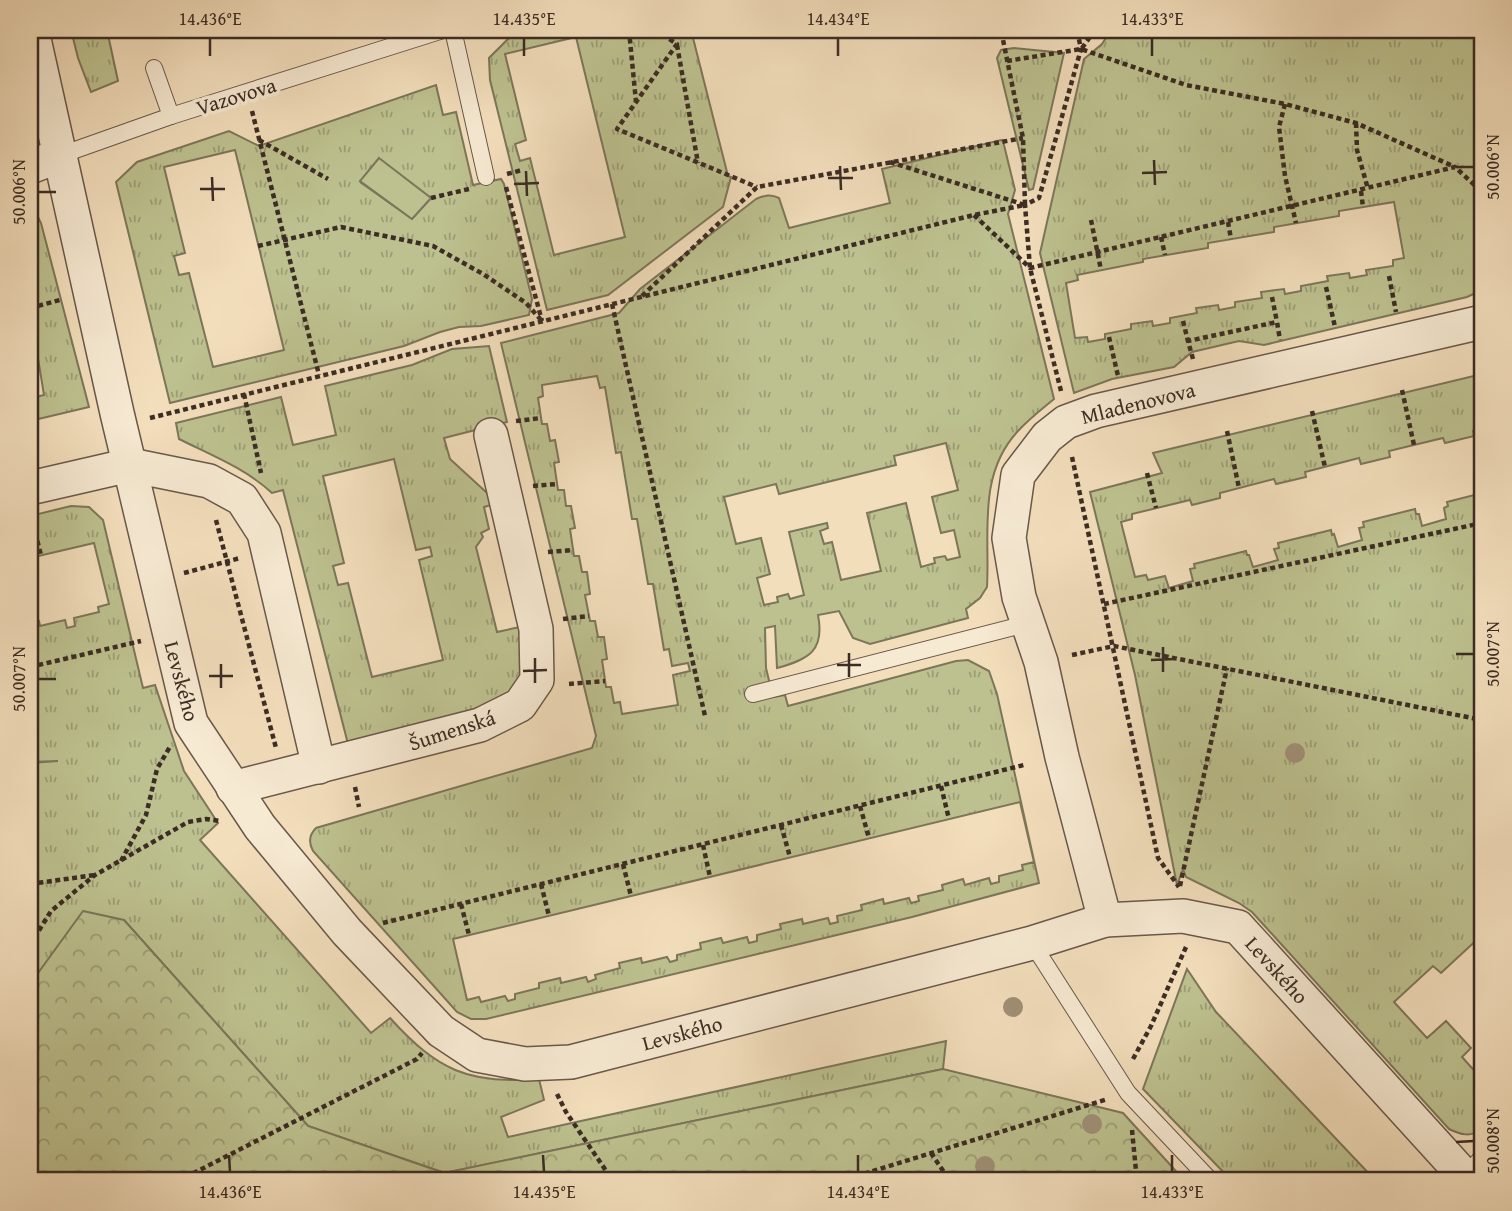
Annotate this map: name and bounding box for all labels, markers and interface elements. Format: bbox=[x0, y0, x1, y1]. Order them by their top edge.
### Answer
text: 14.436°E bbox=[178, 5, 242, 32]
text: 14.435°E bbox=[492, 5, 556, 32]
text: 14.434°E bbox=[806, 5, 870, 32]
text: 14.433°E bbox=[1120, 5, 1184, 32]
street label: Vazovova bbox=[192, 69, 280, 123]
text: 50.006°N bbox=[1479, 134, 1506, 200]
text: 50.006°N bbox=[5, 159, 32, 225]
street label: Mladenovova bbox=[1078, 374, 1198, 432]
text: 50.007°N bbox=[1479, 621, 1506, 687]
street label: Levského bbox=[156, 637, 208, 725]
text: 50.007°N bbox=[5, 646, 32, 712]
street label: Šumenská bbox=[405, 701, 499, 759]
street label: Levského bbox=[1238, 929, 1316, 1011]
street label: Levského bbox=[638, 1007, 726, 1059]
text: 50.008°N bbox=[1479, 1108, 1506, 1174]
text: 14.436°E bbox=[198, 1178, 262, 1205]
text: 14.435°E bbox=[512, 1178, 576, 1205]
text: 14.434°E bbox=[826, 1178, 890, 1205]
text: 14.433°E bbox=[1140, 1178, 1204, 1205]

